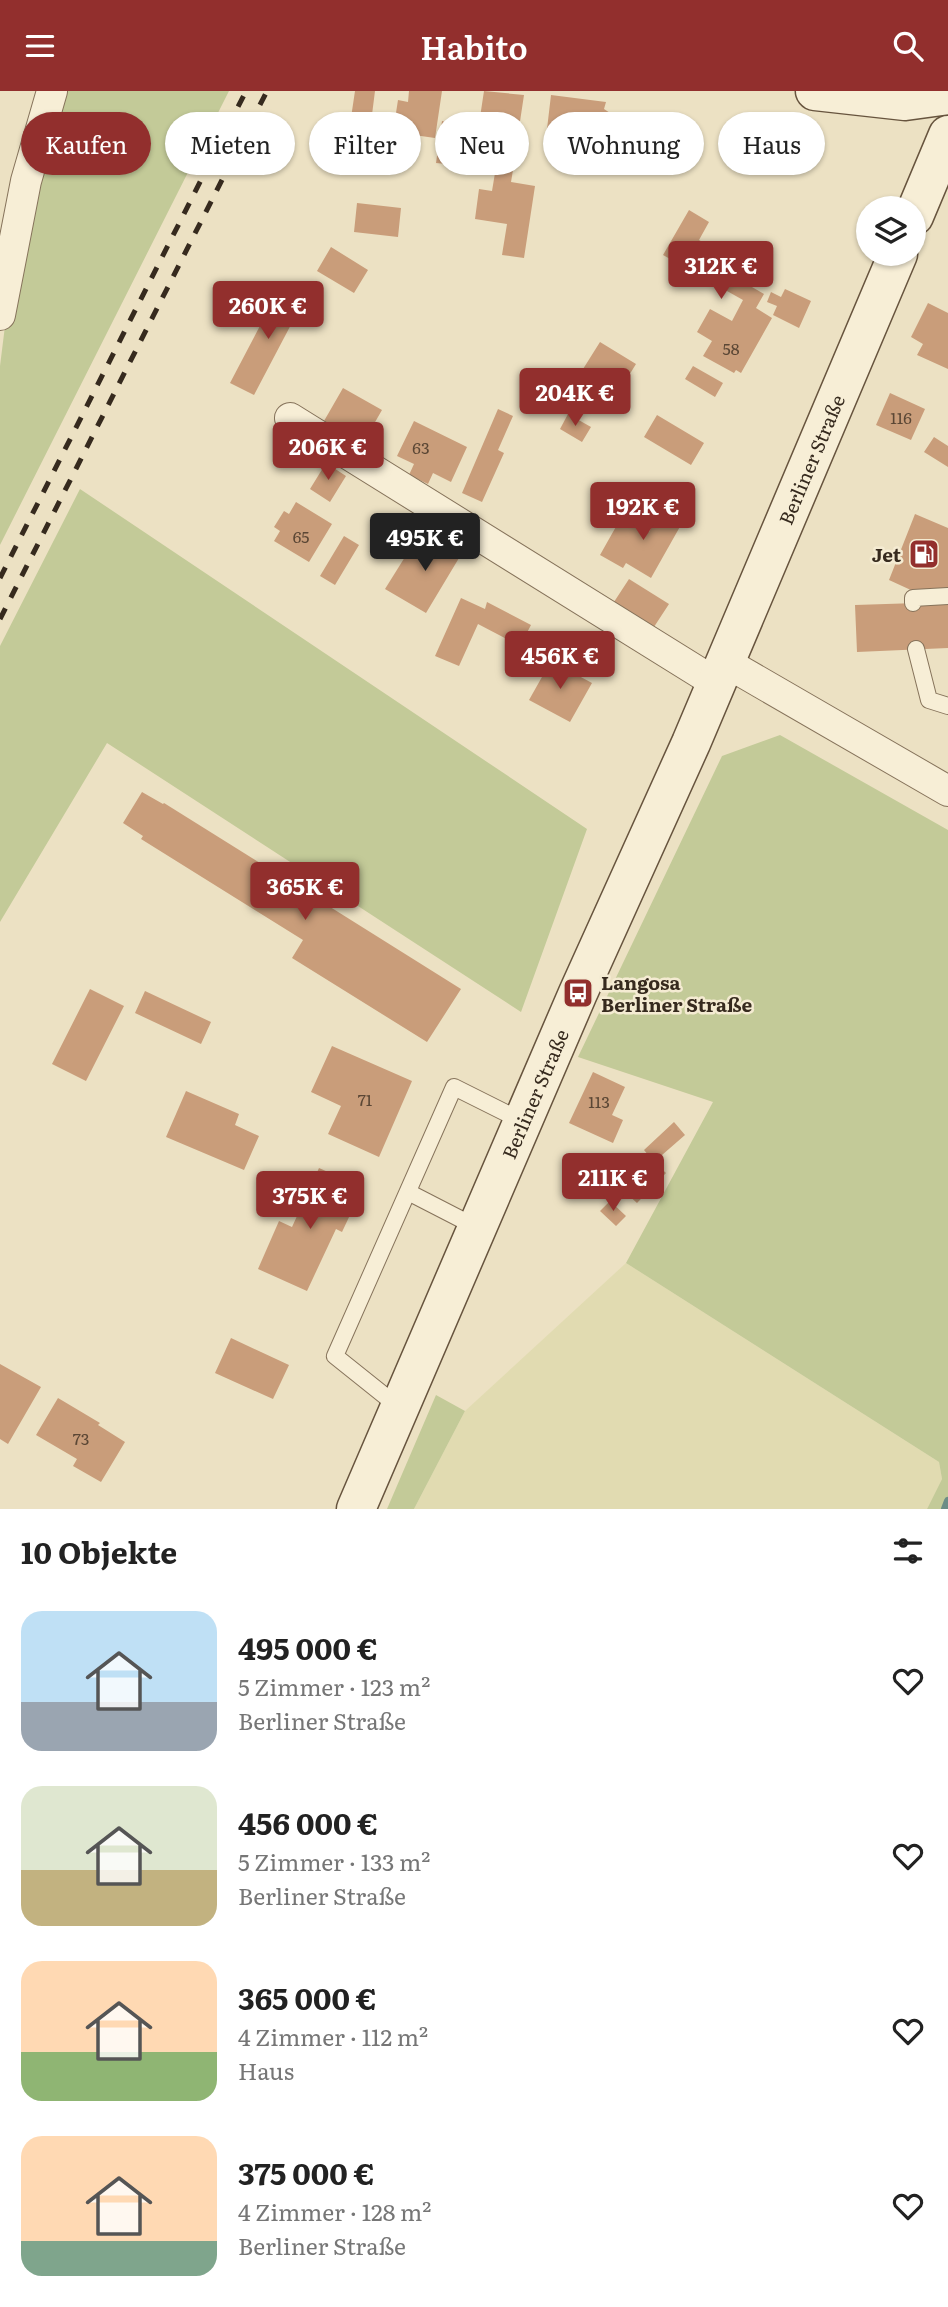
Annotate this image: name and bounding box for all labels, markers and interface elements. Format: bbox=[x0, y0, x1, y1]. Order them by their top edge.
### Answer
text: Habito bbox=[420, 22, 528, 70]
icon: menu bbox=[21, 27, 59, 65]
icon: search bbox=[889, 27, 927, 65]
chip: Kaufen bbox=[21, 112, 151, 175]
chip: Mieten bbox=[165, 112, 295, 175]
chip: Filter bbox=[309, 112, 421, 175]
chip: Neu bbox=[435, 112, 529, 175]
chip: Wohnung bbox=[543, 112, 704, 175]
chip: Haus bbox=[718, 112, 825, 175]
map controls bbox=[856, 196, 926, 266]
button: layers bbox=[856, 196, 926, 266]
pin: 312K € bbox=[664, 241, 778, 301]
text: 312K € bbox=[684, 247, 758, 281]
pin: 260K € bbox=[211, 281, 325, 341]
text: 260K € bbox=[229, 287, 307, 321]
house number: 58 bbox=[723, 336, 740, 360]
pin: 204K € bbox=[518, 369, 632, 428]
text: 204K € bbox=[535, 374, 615, 408]
street label: Berliner Straße bbox=[771, 390, 851, 529]
house number: 116 bbox=[890, 405, 912, 429]
pin: 206K € bbox=[271, 423, 385, 482]
text: 206K € bbox=[289, 428, 367, 462]
house number: 63 bbox=[412, 435, 430, 459]
pin: 192K € bbox=[586, 483, 700, 542]
text: 192K € bbox=[606, 488, 680, 522]
pin: 495K € bbox=[368, 513, 482, 573]
text: 495K € bbox=[386, 519, 464, 553]
house number: 65 bbox=[293, 524, 309, 548]
fuel station icon: Jet bbox=[907, 537, 941, 571]
place label: Jet bbox=[872, 540, 902, 568]
pin: 456K € bbox=[503, 631, 617, 691]
text: 456K € bbox=[521, 637, 599, 671]
pin: 365K € bbox=[248, 863, 362, 922]
text: 365K € bbox=[266, 868, 344, 902]
place label: Langosa Berliner Straße bbox=[601, 968, 753, 1018]
bus stop icon: Langosa Berliner Straße bbox=[561, 976, 595, 1010]
street label: Berliner Straße bbox=[494, 1024, 575, 1163]
house number: 71 bbox=[358, 1087, 373, 1111]
house number: 113 bbox=[588, 1089, 610, 1113]
pin: 211K € bbox=[556, 1153, 670, 1213]
text: 211K € bbox=[578, 1159, 648, 1193]
pin: 375K € bbox=[253, 1171, 367, 1231]
text: 375K € bbox=[272, 1177, 348, 1211]
house number: 73 bbox=[73, 1426, 89, 1450]
text: 10 Objekte bbox=[21, 1529, 177, 1573]
icon: filters bbox=[889, 1532, 927, 1570]
text: 495 000 € bbox=[238, 1625, 378, 1669]
icon: home bbox=[77, 1639, 161, 1723]
icon: heart bbox=[889, 1662, 927, 1700]
text: 5 Zimmer · 123 m² bbox=[238, 1669, 430, 1703]
text: Berliner Straße bbox=[238, 1703, 406, 1737]
text: 456 000 € bbox=[238, 1800, 378, 1844]
icon: home bbox=[77, 1814, 161, 1898]
icon: heart bbox=[889, 1837, 927, 1875]
text: 5 Zimmer · 133 m² bbox=[238, 1844, 430, 1878]
text: Berliner Straße bbox=[238, 1878, 406, 1912]
text: 365 000 € bbox=[238, 1975, 377, 2019]
icon: home bbox=[77, 1989, 161, 2073]
icon: heart bbox=[889, 2012, 927, 2050]
text: 4 Zimmer · 112 m² bbox=[238, 2019, 428, 2053]
text: Haus bbox=[238, 2053, 294, 2087]
text: 375 000 € bbox=[238, 2150, 375, 2194]
icon: home bbox=[77, 2164, 161, 2248]
icon: heart bbox=[889, 2187, 927, 2225]
text: 4 Zimmer · 128 m² bbox=[238, 2194, 431, 2228]
text: Berliner Straße bbox=[238, 2228, 406, 2262]

